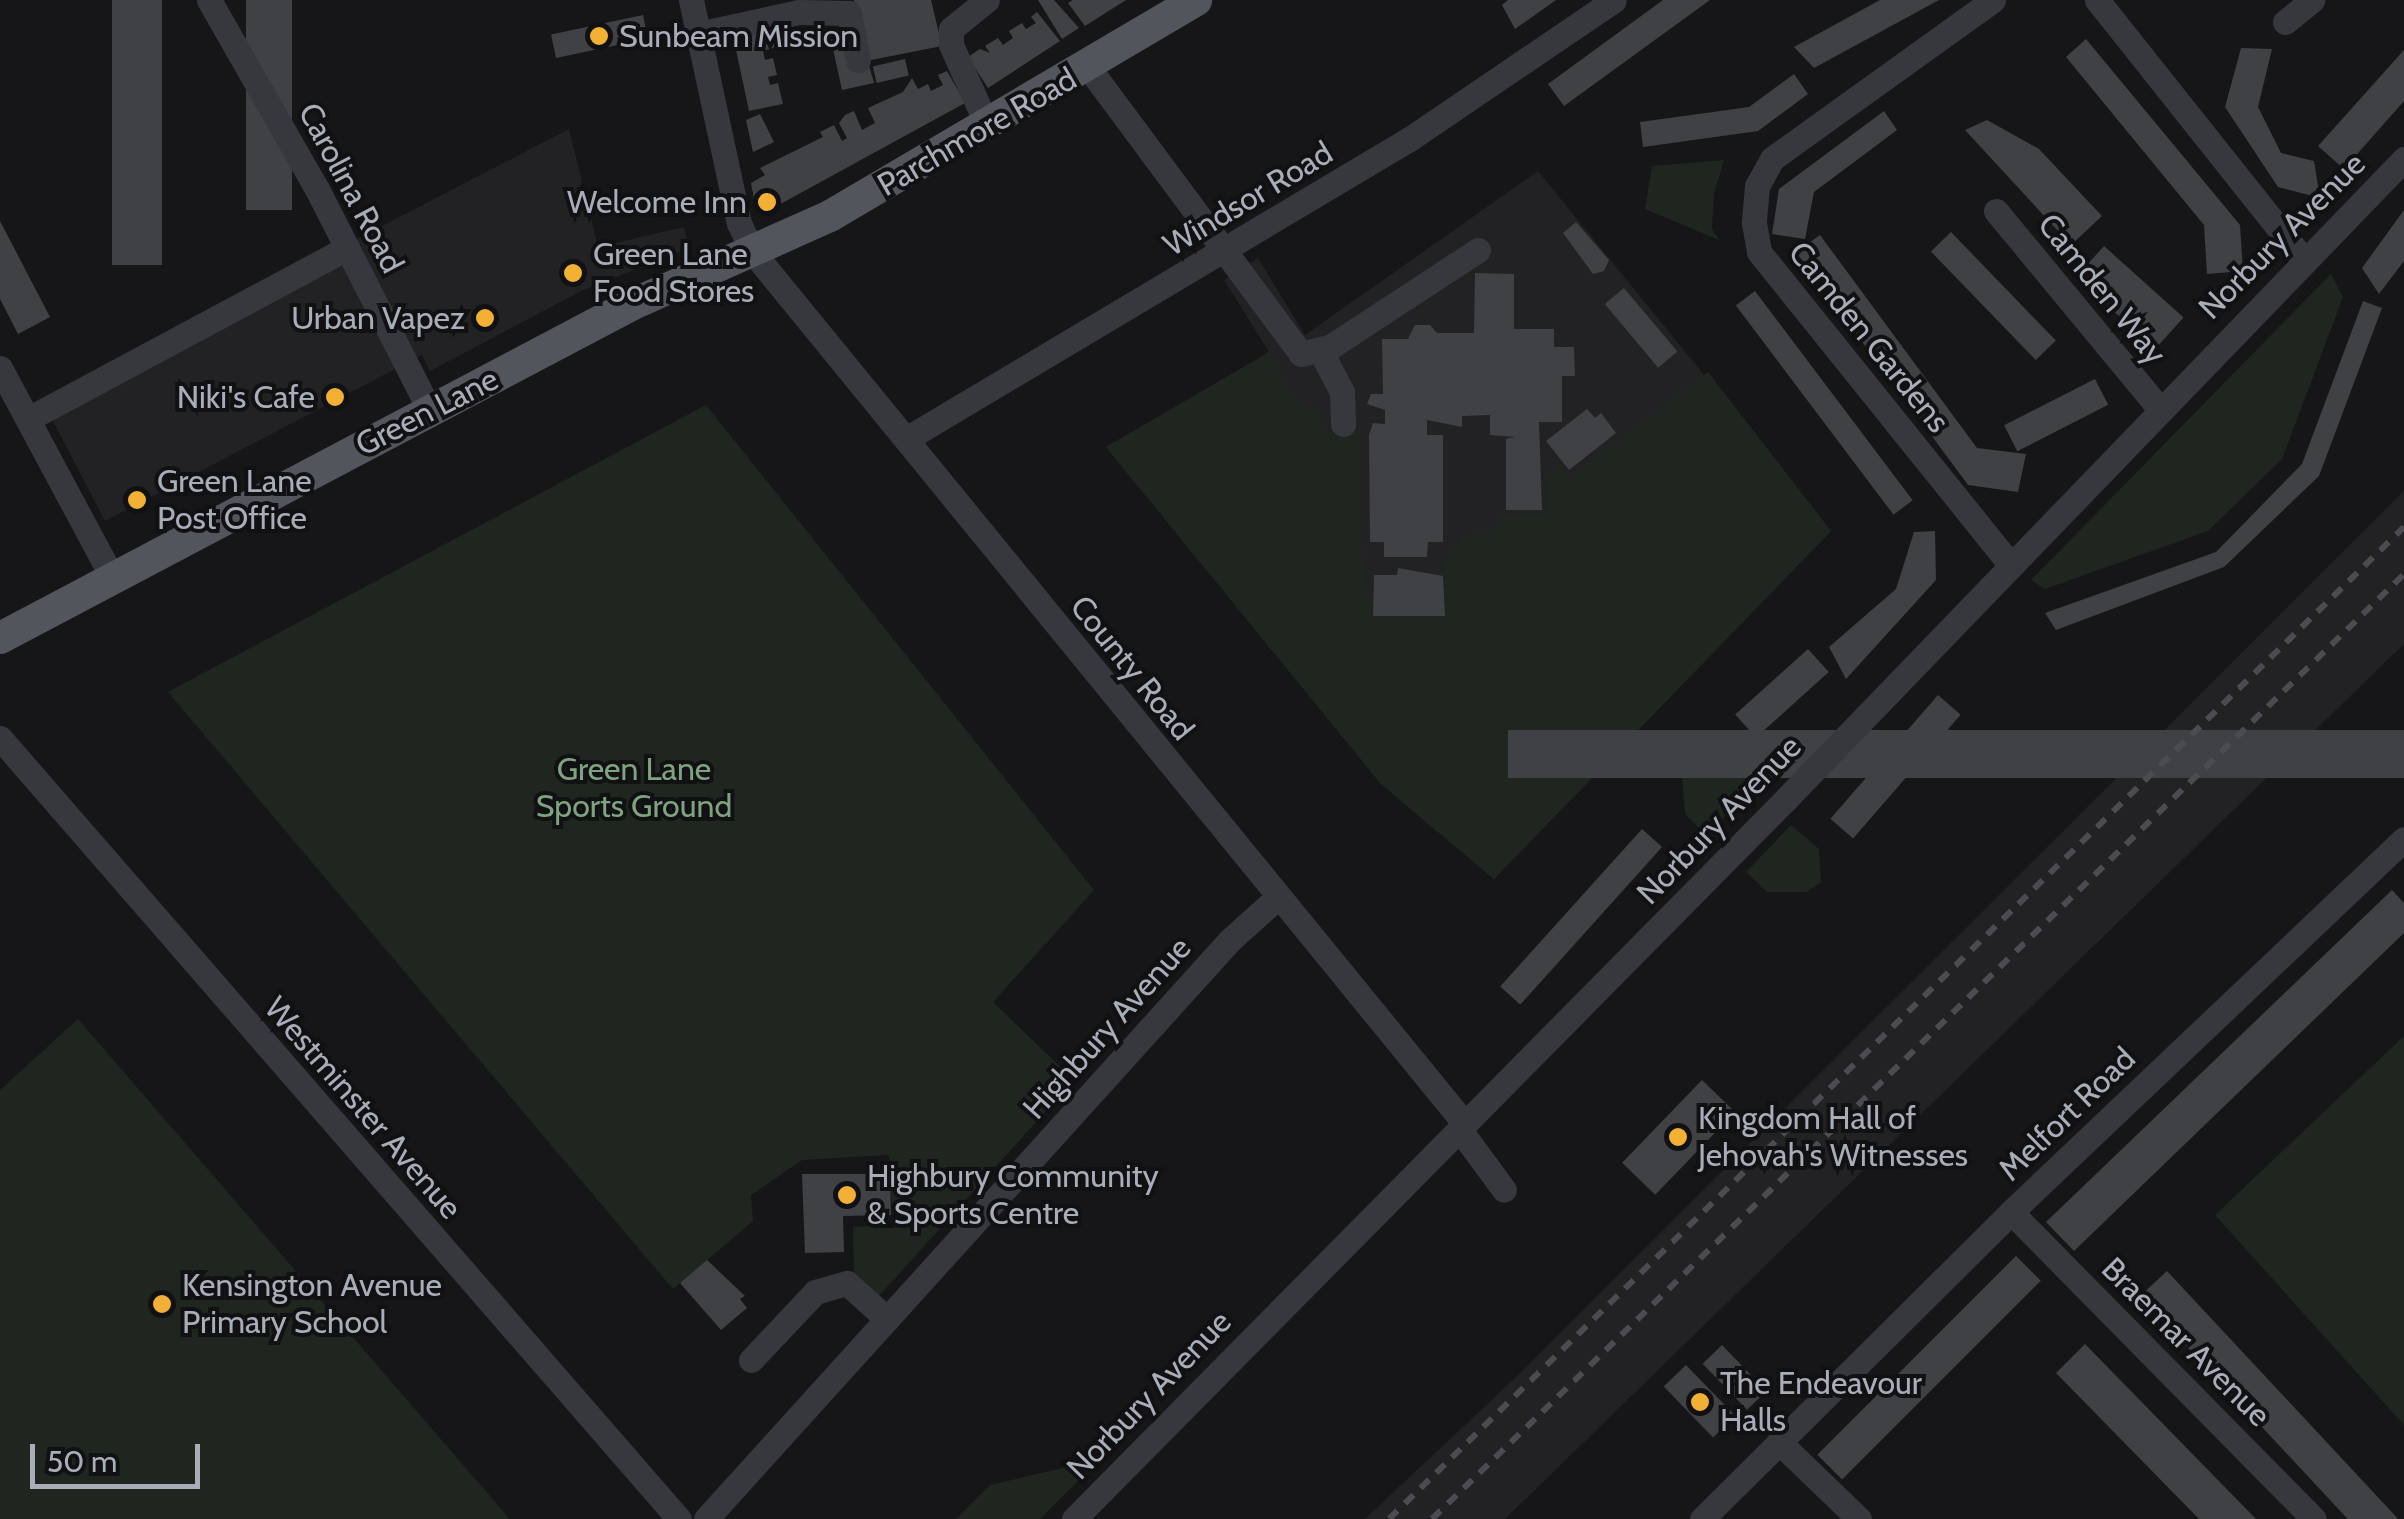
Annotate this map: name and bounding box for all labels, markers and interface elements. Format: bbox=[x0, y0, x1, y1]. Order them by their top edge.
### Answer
place label: Sunbeam Mission bbox=[619, 17, 858, 55]
marker: Sunbeam Mission bbox=[588, 25, 610, 47]
street label: Parchmore Road bbox=[871, 60, 1083, 204]
street label: Carolina Road bbox=[290, 97, 412, 279]
street label: Windsor Road bbox=[1157, 134, 1339, 264]
street label: Norbury Avenue bbox=[2191, 145, 2373, 327]
place label: Welcome Inn bbox=[567, 183, 747, 221]
marker: Welcome Inn bbox=[756, 191, 778, 213]
street label: Camden Way bbox=[2030, 206, 2174, 372]
street label: Camden Gardens bbox=[1780, 234, 1958, 440]
place label: Green Lane Food Stores bbox=[593, 236, 754, 311]
marker: Green Lane Food Stores bbox=[562, 262, 584, 284]
place label: Urban Vapez bbox=[291, 299, 465, 337]
marker: Urban Vapez bbox=[474, 307, 496, 329]
street label: Green Lane bbox=[349, 360, 505, 464]
place label: Niki's Cafe bbox=[177, 378, 315, 416]
marker: Niki's Cafe bbox=[324, 386, 346, 408]
place label: Green Lane Post Office bbox=[157, 463, 312, 538]
marker: Green Lane Post Office bbox=[126, 489, 148, 511]
street label: County Road bbox=[1062, 588, 1202, 748]
street label: Norbury Avenue bbox=[1629, 728, 1809, 912]
park label: Green Lane Sports Ground bbox=[536, 751, 732, 826]
street label: Highbury Avenue bbox=[1015, 929, 1199, 1127]
street label: Westminster Avenue bbox=[256, 989, 470, 1227]
street label: Melfort Road bbox=[1991, 1039, 2143, 1189]
place label: Kingdom Hall of Jehovah's Witnesses bbox=[1698, 1100, 1968, 1175]
marker: Kingdom Hall of Jehovah's Witnesses bbox=[1667, 1126, 1689, 1148]
place label: Highbury Community & Sports Centre bbox=[867, 1158, 1159, 1233]
marker: Highbury Community & Sports Centre bbox=[836, 1184, 858, 1206]
street label: Braemar Avenue bbox=[2094, 1250, 2278, 1434]
place label: Kensington Avenue Primary School bbox=[182, 1267, 442, 1342]
marker: Kensington Avenue Primary School bbox=[151, 1293, 173, 1315]
street label: Norbury Avenue bbox=[1059, 1303, 1239, 1487]
place label: The Endeavour Halls bbox=[1720, 1365, 1922, 1440]
marker: The Endeavour Halls bbox=[1689, 1391, 1711, 1413]
scale bar bbox=[35, 1424, 205, 1486]
text: 50 m bbox=[47, 1443, 117, 1480]

